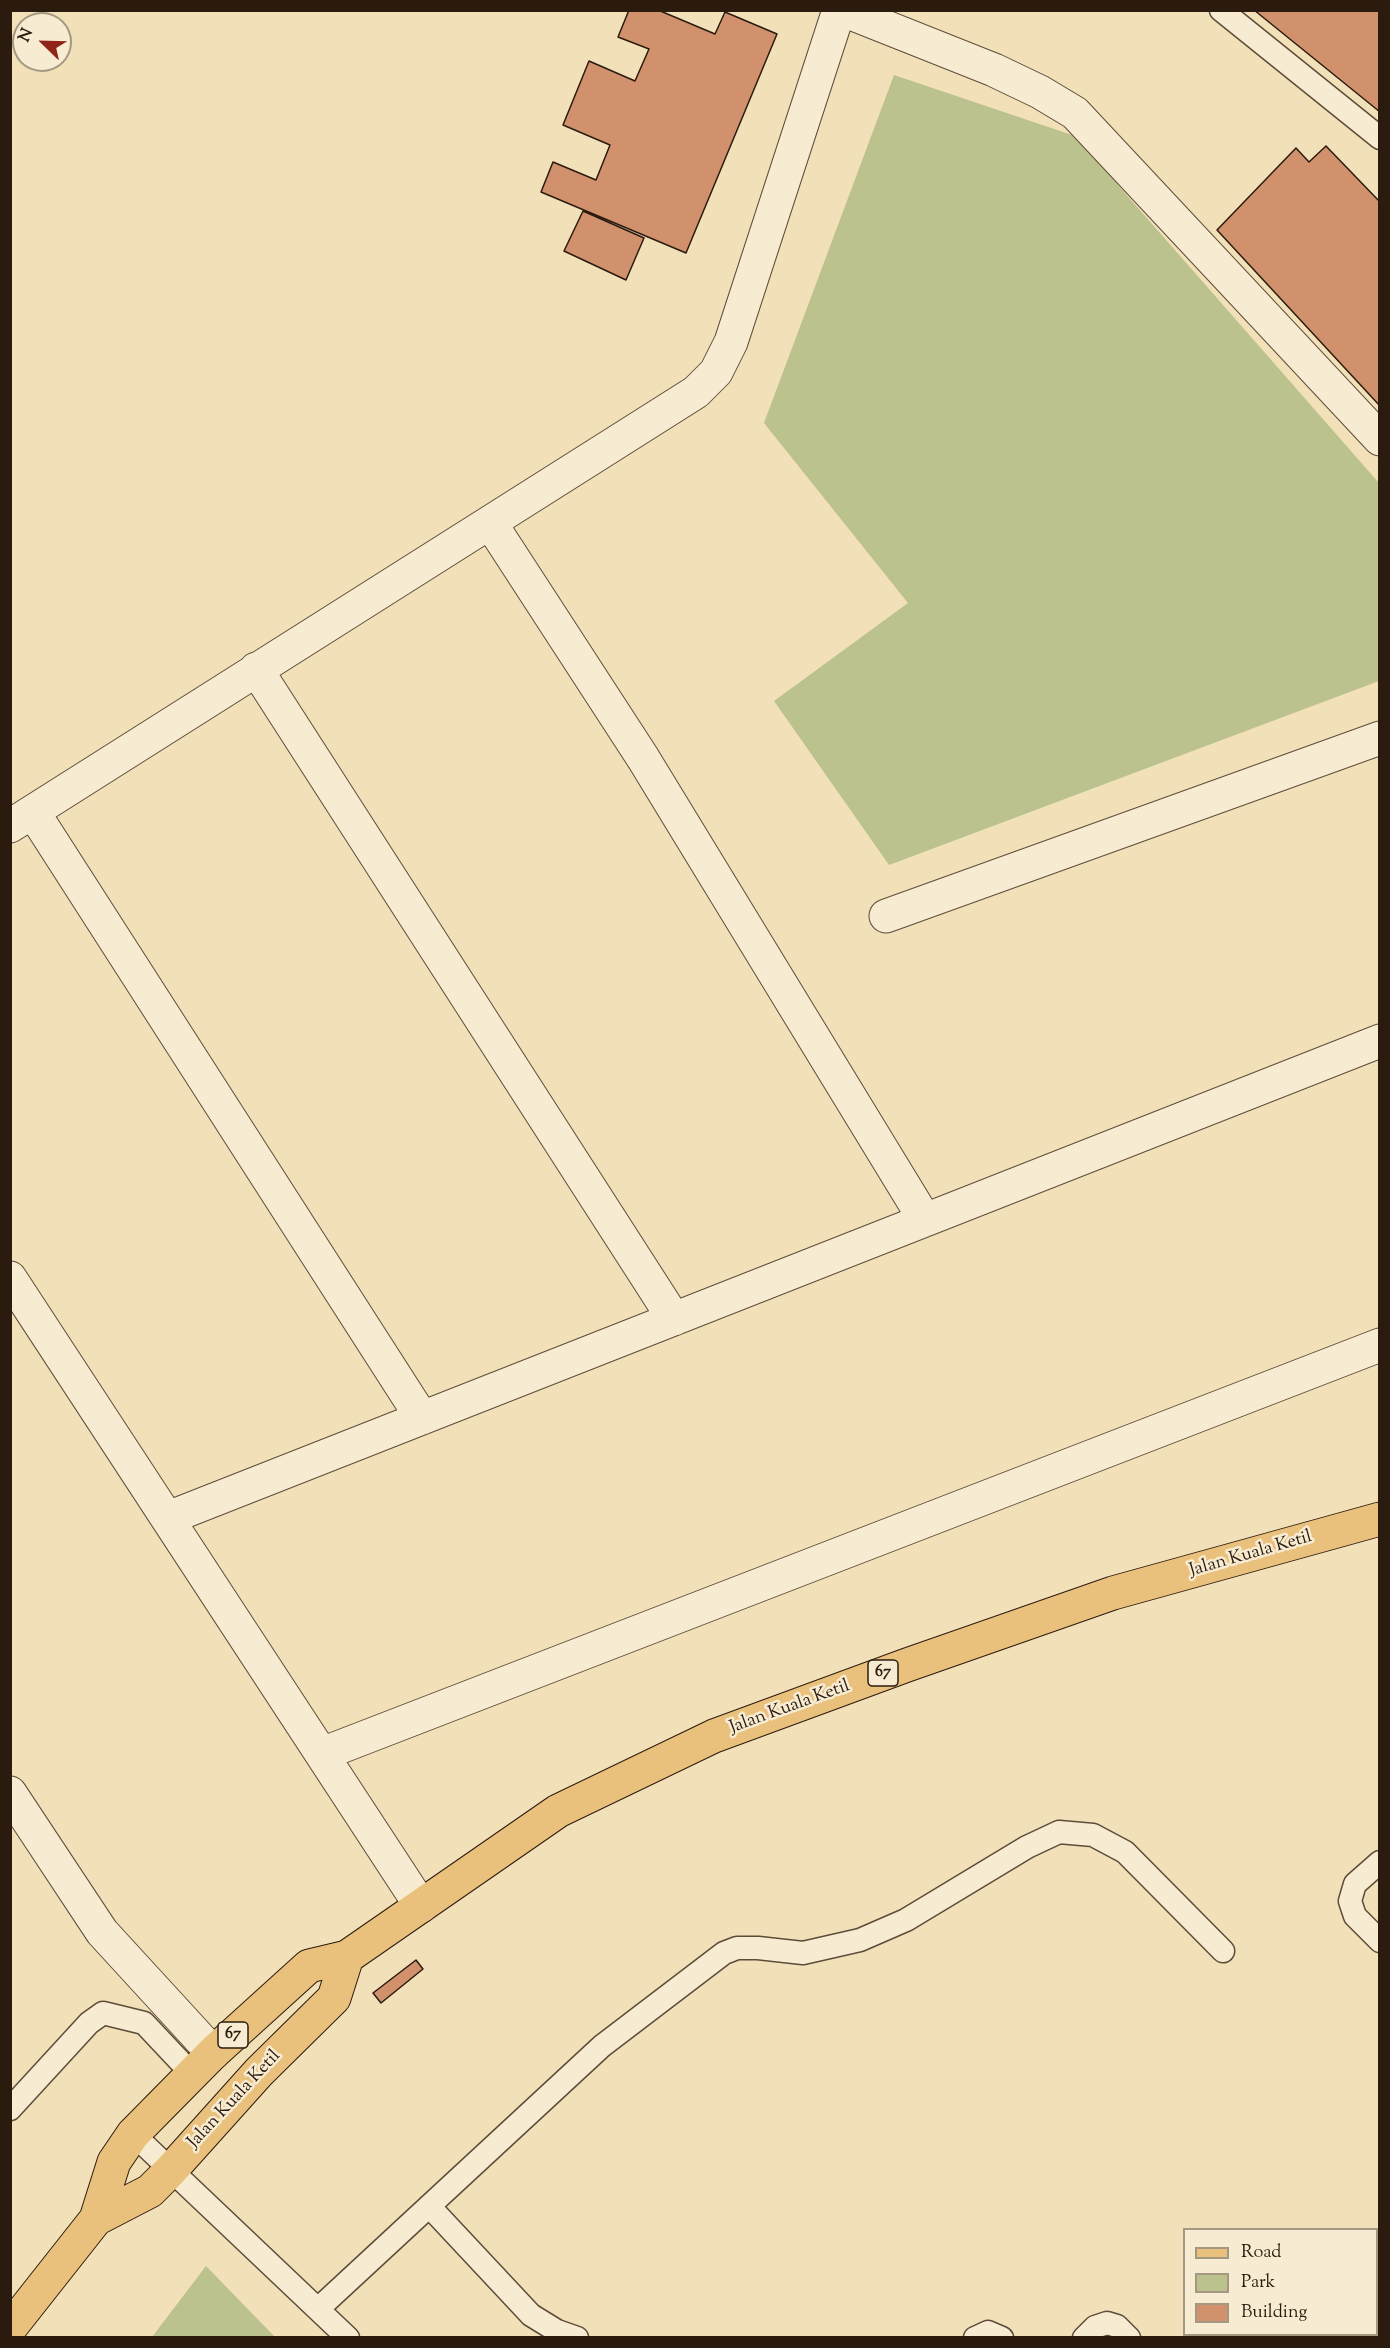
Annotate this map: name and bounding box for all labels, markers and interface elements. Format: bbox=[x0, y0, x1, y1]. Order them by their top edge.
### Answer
north arrow bbox=[12, 12, 72, 72]
text: N bbox=[14, 25, 40, 46]
street label: Jalan Kuala Ketil bbox=[1187, 1527, 1315, 1583]
road number: 67 bbox=[868, 1660, 898, 1686]
street label: Jalan Kuala Ketil bbox=[727, 1676, 853, 1740]
road number: 67 bbox=[218, 2022, 248, 2048]
street label: Jalan Kuala Ketil bbox=[184, 2046, 286, 2154]
legend bbox=[1183, 2228, 1378, 2336]
text: Road bbox=[1241, 2240, 1281, 2266]
text: Park bbox=[1241, 2270, 1275, 2296]
text: Building bbox=[1241, 2300, 1307, 2326]

